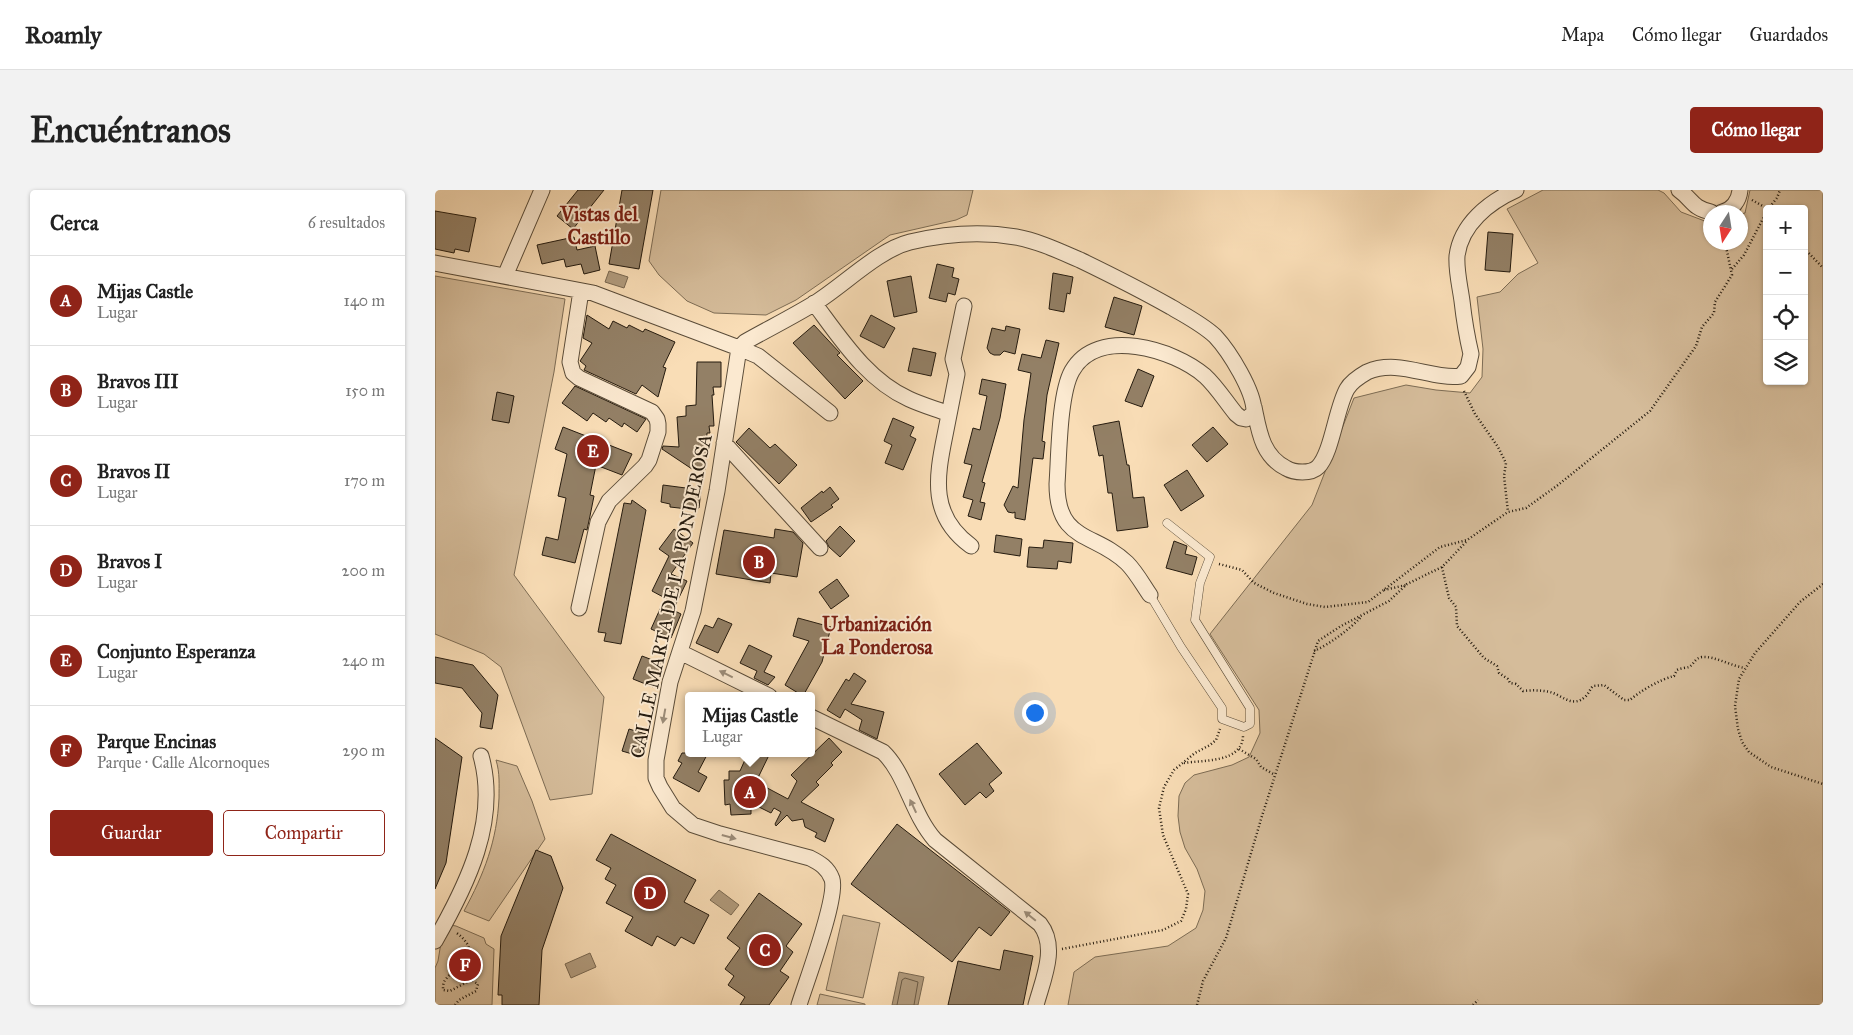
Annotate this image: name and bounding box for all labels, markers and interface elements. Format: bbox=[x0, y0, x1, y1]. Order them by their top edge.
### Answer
text: Roamly bbox=[25, 20, 102, 50]
text: Mapa bbox=[1561, 24, 1604, 46]
text: Cómo llegar bbox=[1632, 24, 1722, 46]
text: Guardados bbox=[1750, 24, 1828, 46]
button: Cómo llegar bbox=[1690, 107, 1823, 153]
text: Encuéntranos bbox=[30, 109, 231, 152]
district label: Vistas del Castillo bbox=[559, 202, 638, 249]
north arrow bbox=[1703, 205, 1748, 250]
map controls bbox=[1763, 205, 1808, 385]
button: + bbox=[1763, 205, 1808, 250]
text: Cerca bbox=[50, 210, 99, 236]
text: 6 resultados bbox=[308, 213, 385, 232]
button: − bbox=[1763, 250, 1808, 295]
text: Mijas Castle bbox=[97, 280, 193, 303]
text: A bbox=[61, 291, 71, 310]
text: 140 m bbox=[344, 291, 385, 310]
button: locate bbox=[1763, 295, 1808, 340]
text: Lugar bbox=[97, 303, 138, 322]
button: layers bbox=[1763, 340, 1808, 385]
text: Bravos III bbox=[97, 370, 179, 393]
text: B bbox=[61, 381, 71, 400]
text: 150 m bbox=[345, 381, 385, 400]
text: Lugar bbox=[97, 393, 138, 412]
street label: CALLE MARTA DE LA PONDEROSA bbox=[625, 431, 717, 760]
pin: E bbox=[577, 432, 609, 470]
text: Bravos II bbox=[97, 460, 170, 483]
text: C bbox=[61, 471, 71, 490]
text: 170 m bbox=[344, 471, 385, 490]
text: Lugar bbox=[97, 483, 138, 502]
pin: B bbox=[743, 543, 775, 581]
text: Bravos I bbox=[97, 550, 162, 573]
text: D bbox=[60, 561, 72, 580]
text: 200 m bbox=[342, 561, 385, 580]
text: Lugar bbox=[97, 573, 138, 592]
district label: Urbanización La Ponderosa bbox=[821, 612, 933, 659]
text: Conjunto Esperanza bbox=[97, 640, 256, 663]
text: E bbox=[60, 651, 72, 670]
text: 240 m bbox=[342, 651, 385, 670]
text: Lugar bbox=[97, 663, 138, 682]
one-way arrow bbox=[718, 670, 733, 678]
popup bbox=[685, 692, 815, 757]
your location bbox=[1022, 700, 1048, 726]
text: Mijas Castle bbox=[702, 704, 798, 727]
one-way arrow bbox=[660, 708, 668, 724]
text: Lugar bbox=[702, 727, 743, 746]
text: Parque Encinas bbox=[97, 730, 216, 753]
text: F bbox=[61, 741, 71, 760]
text: 290 m bbox=[342, 741, 385, 760]
text: Parque · Calle Alcornoques bbox=[97, 753, 270, 772]
pin: A bbox=[734, 773, 766, 811]
one-way arrow bbox=[909, 799, 917, 813]
button: Guardar bbox=[50, 810, 213, 856]
button: Compartir bbox=[223, 810, 385, 856]
one-way arrow bbox=[722, 833, 737, 841]
pin: D bbox=[634, 874, 666, 912]
one-way arrow bbox=[1024, 910, 1037, 921]
pin: C bbox=[749, 931, 781, 969]
pin: F bbox=[449, 946, 481, 984]

